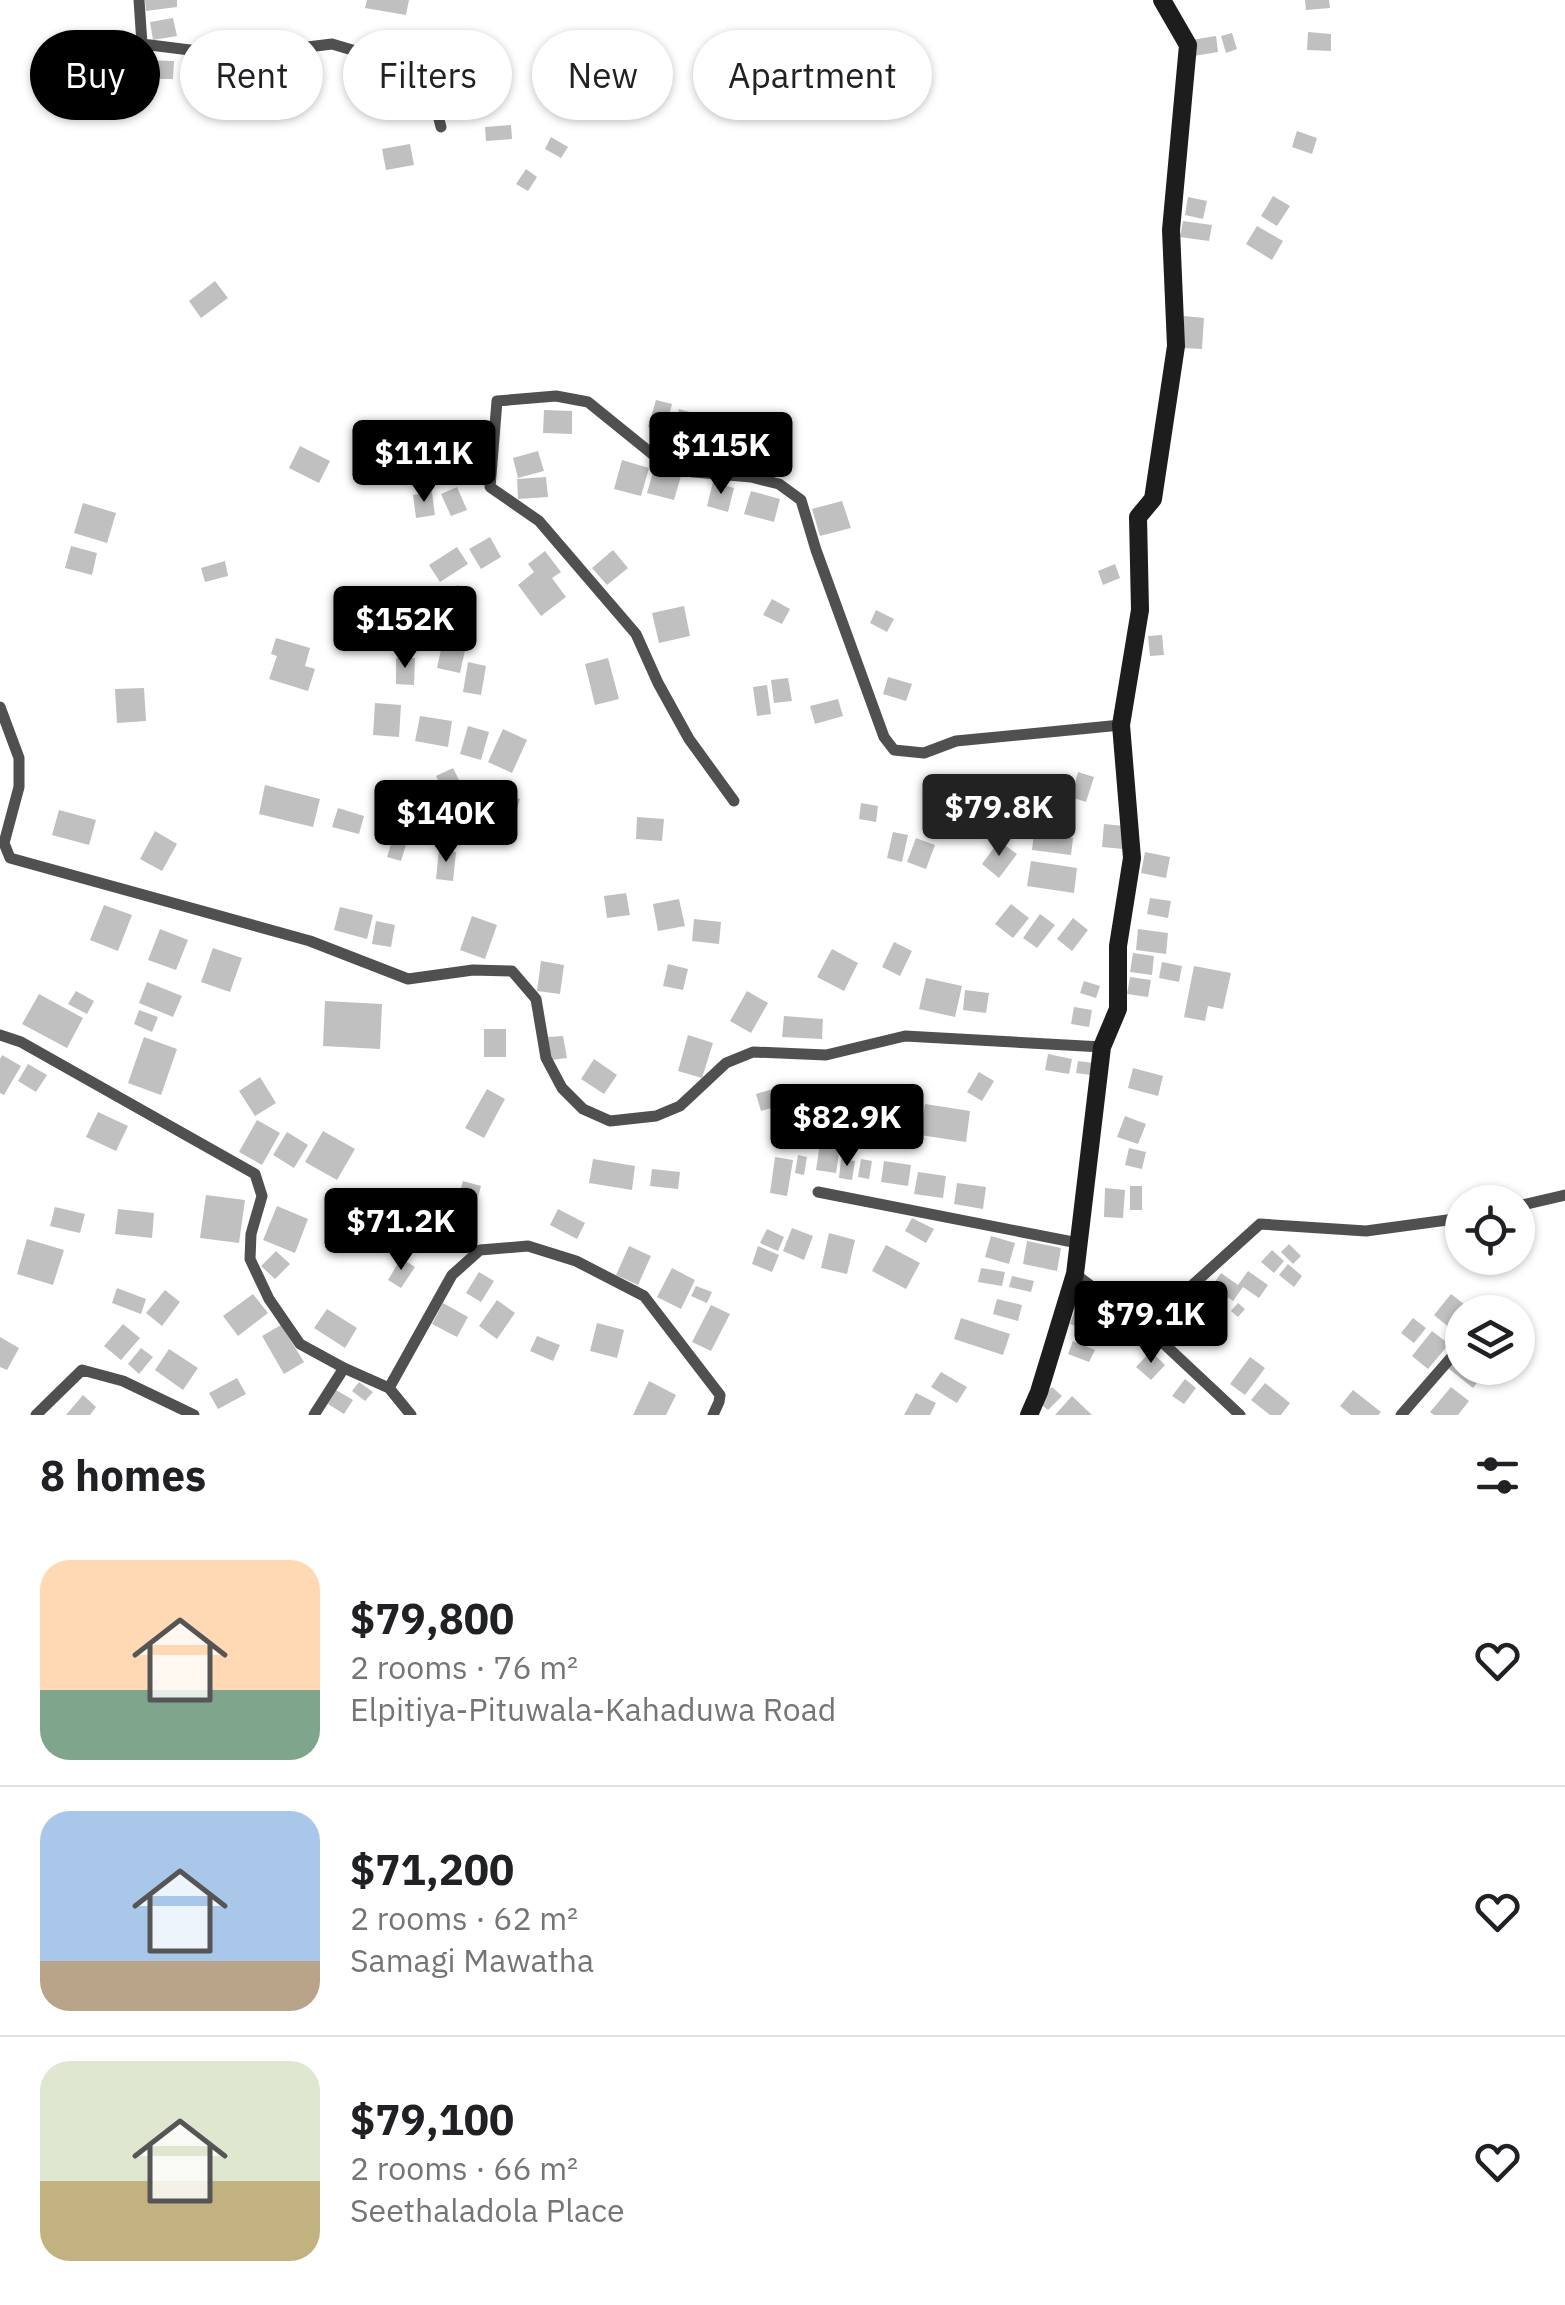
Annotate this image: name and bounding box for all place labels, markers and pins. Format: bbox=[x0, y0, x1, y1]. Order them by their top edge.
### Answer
pin: $115K bbox=[651, 412, 791, 497]
pin: $111K bbox=[354, 420, 494, 505]
pin: $152K bbox=[335, 586, 475, 671]
pin: $79.8K bbox=[918, 774, 1080, 859]
pin: $140K bbox=[376, 780, 516, 865]
pin: $82.9K bbox=[766, 1084, 928, 1169]
pin: $71.2K bbox=[320, 1188, 482, 1273]
pin: $79.1K bbox=[1070, 1281, 1232, 1366]

